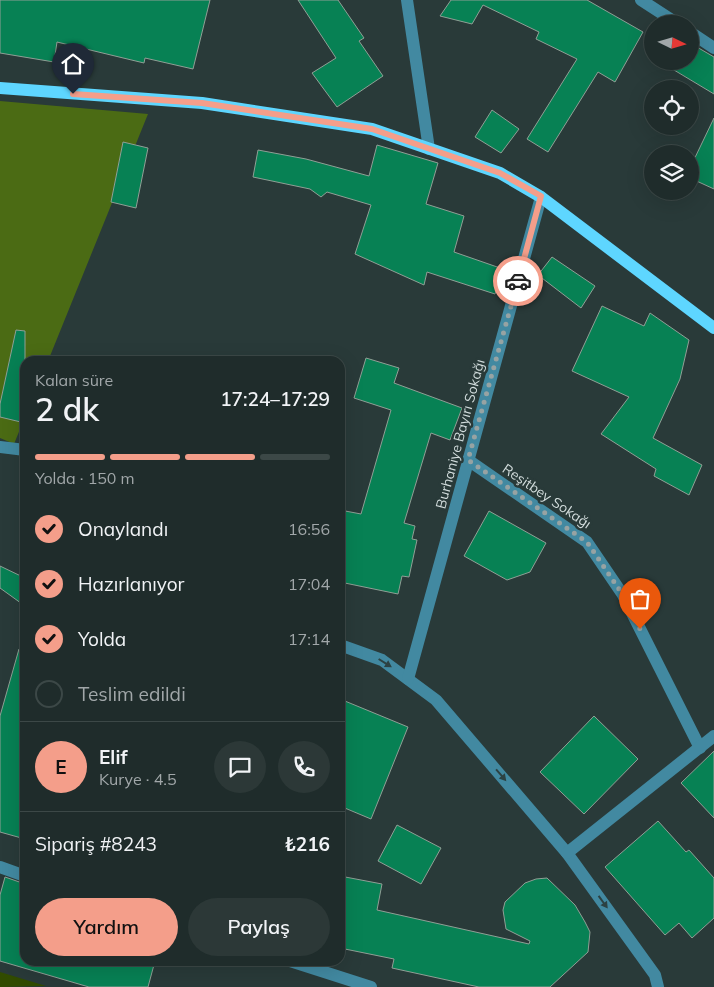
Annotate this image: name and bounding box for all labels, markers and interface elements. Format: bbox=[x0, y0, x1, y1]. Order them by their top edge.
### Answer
north arrow bbox=[644, 15, 699, 70]
map controls bbox=[644, 15, 699, 200]
pin bbox=[52, 43, 94, 94]
icon: home bbox=[59, 50, 87, 78]
button: locate bbox=[644, 80, 699, 135]
button: layers bbox=[644, 145, 699, 200]
courier bbox=[493, 256, 543, 306]
icon: car bbox=[504, 267, 532, 295]
street label: Burhaniye Bayırı Sokağı bbox=[431, 357, 489, 511]
text: Kalan süre bbox=[35, 370, 113, 390]
text: 17:24–17:29 bbox=[220, 387, 330, 411]
text: 2 dk bbox=[35, 389, 99, 429]
street label: Reşitbey Sokağı bbox=[499, 460, 595, 532]
text: Yolda · 150 m bbox=[35, 468, 135, 488]
icon: check bbox=[35, 515, 63, 543]
text: Onaylandı bbox=[78, 517, 168, 541]
text: 16:56 bbox=[288, 519, 330, 539]
icon: check bbox=[35, 570, 63, 598]
text: Hazırlanıyor bbox=[78, 572, 185, 596]
text: 17:04 bbox=[288, 574, 330, 594]
pin bbox=[619, 578, 661, 629]
icon: bag bbox=[626, 585, 654, 613]
icon: check bbox=[35, 625, 63, 653]
text: Yolda bbox=[78, 627, 126, 651]
text: 17:14 bbox=[288, 629, 330, 649]
one-way arrow bbox=[378, 659, 392, 668]
text: Teslim edildi bbox=[78, 682, 186, 706]
button: chat bbox=[214, 741, 266, 793]
button: phone bbox=[278, 741, 330, 793]
text: Elif bbox=[99, 745, 128, 769]
text: E bbox=[55, 755, 67, 779]
text: Kurye · 4.5 bbox=[99, 769, 176, 789]
one-way arrow bbox=[495, 769, 507, 781]
text: Sipariş #8243 bbox=[35, 832, 157, 856]
text: ₺216 bbox=[284, 832, 330, 856]
one-way arrow bbox=[597, 895, 608, 908]
button: Yardım bbox=[35, 898, 178, 956]
button: Paylaş bbox=[188, 898, 330, 956]

